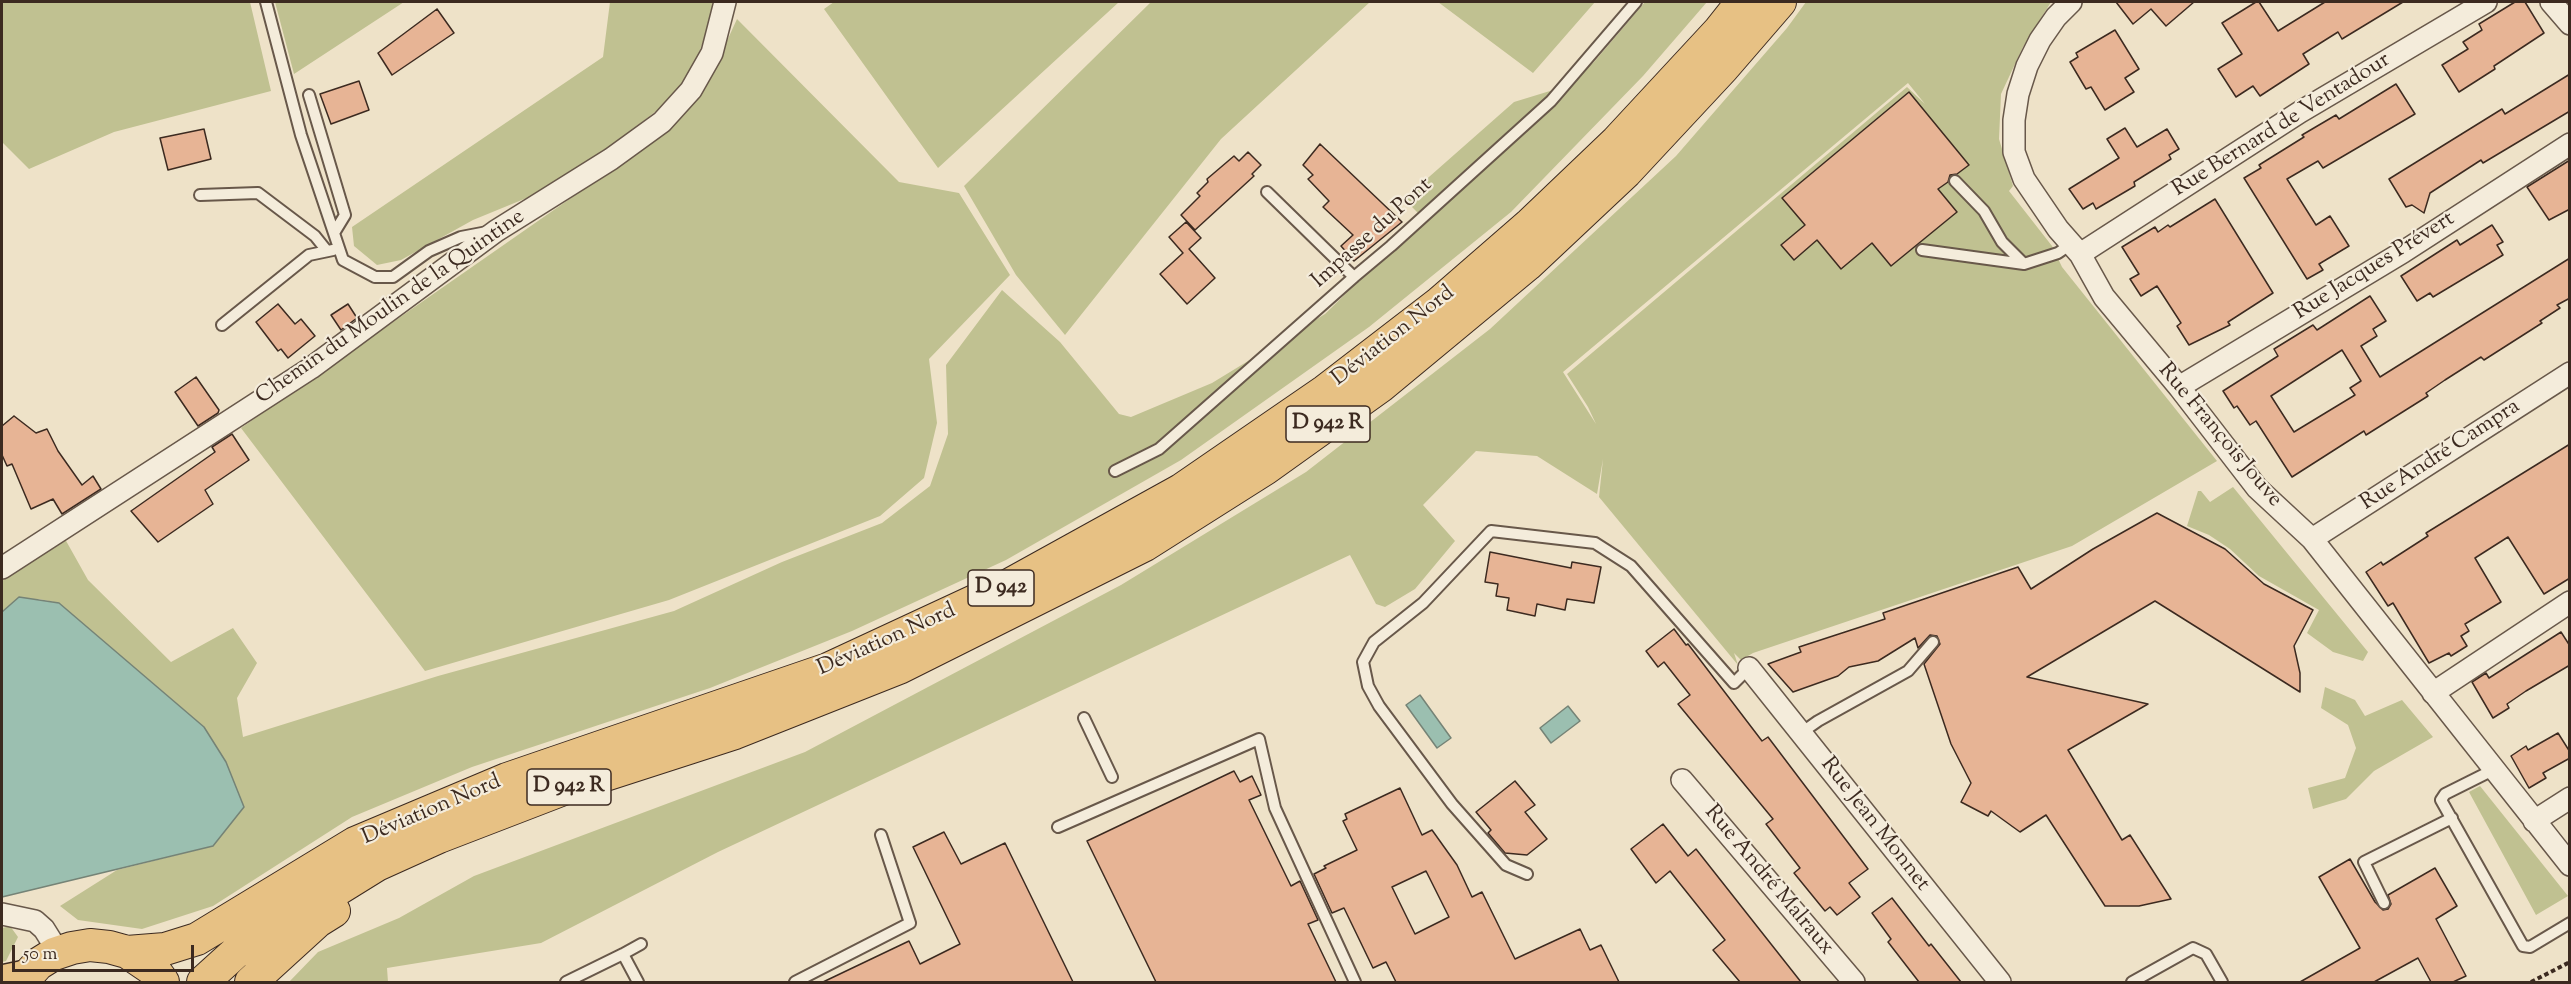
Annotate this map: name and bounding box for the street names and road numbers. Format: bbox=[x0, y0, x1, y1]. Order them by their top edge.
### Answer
street label: Rue Bernard de Ventadour bbox=[2168, 48, 2396, 204]
street label: Impasse du Pont bbox=[1307, 173, 1439, 295]
street label: Chemin du Moulin de la Quintine bbox=[251, 205, 531, 411]
street label: Rue Jacques Prévert bbox=[2290, 207, 2460, 327]
street label: Déviation Nord bbox=[1327, 281, 1461, 393]
street label: Rue François Jouve bbox=[2151, 359, 2287, 513]
street label: Rue André Campra bbox=[2356, 395, 2526, 517]
road number: D 942 R bbox=[1286, 406, 1370, 442]
road number: D 942 bbox=[968, 570, 1034, 606]
street label: Déviation Nord bbox=[814, 599, 960, 683]
street label: Rue Jean Monnet bbox=[1814, 753, 1934, 897]
road number: D 942 R bbox=[527, 769, 611, 805]
street label: Déviation Nord bbox=[359, 770, 505, 852]
street label: Rue André Malraux bbox=[1697, 801, 1839, 961]

